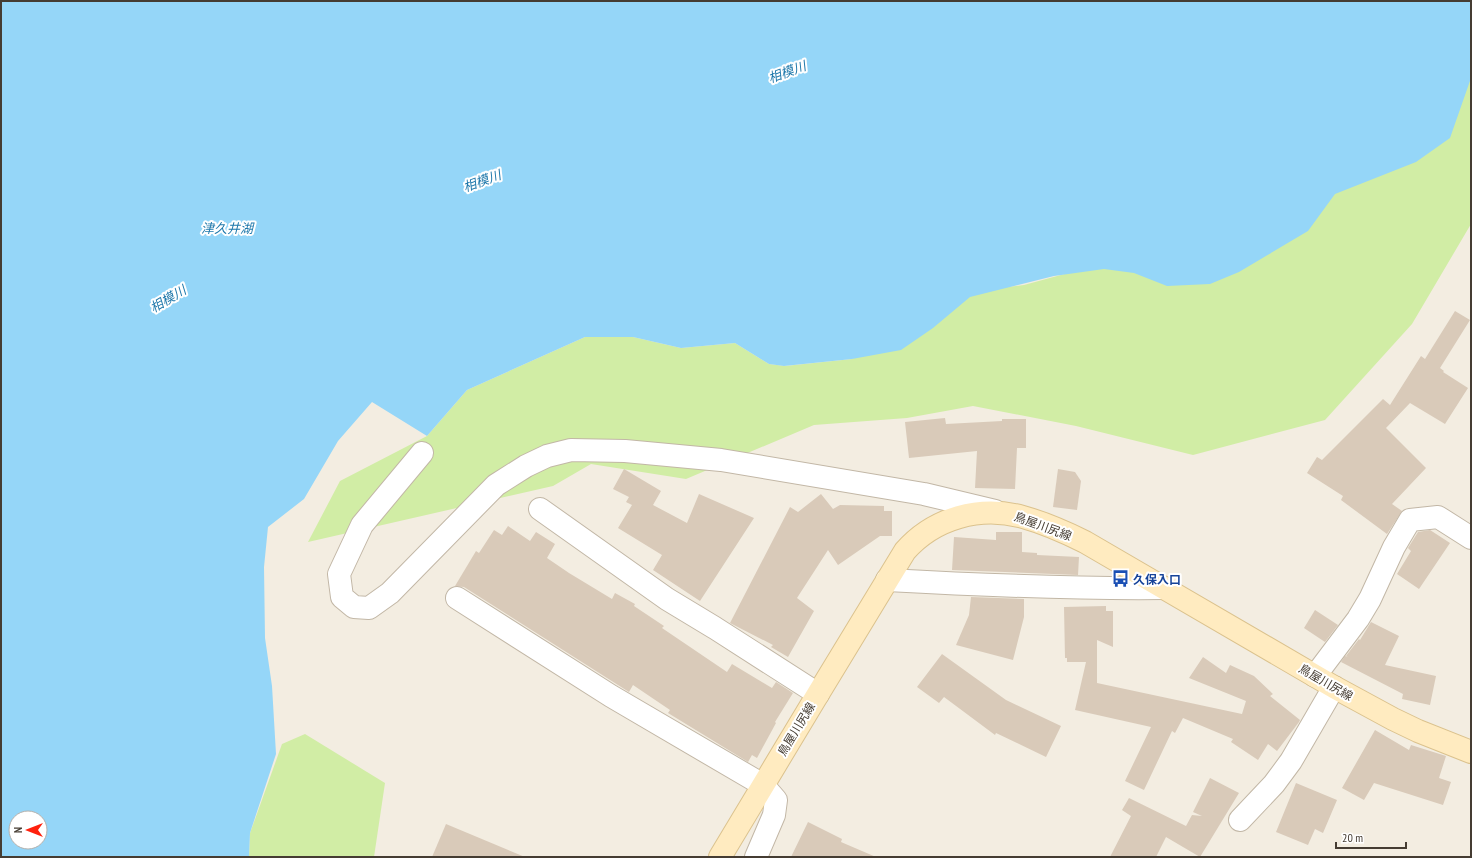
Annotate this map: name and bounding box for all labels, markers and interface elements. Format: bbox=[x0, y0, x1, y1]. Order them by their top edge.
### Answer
water label: 相模川 bbox=[766, 57, 810, 87]
water label: 相模川 bbox=[461, 166, 505, 196]
water label: 津久井湖 bbox=[201, 220, 255, 237]
water label: 相模川 bbox=[147, 281, 191, 316]
street label: 鳥屋川尻線 bbox=[1012, 509, 1074, 543]
bus stop icon: 久保入口 bbox=[1110, 569, 1130, 589]
place label: 久保入口 bbox=[1133, 572, 1181, 587]
street label: 鳥屋川尻線 bbox=[1296, 661, 1356, 703]
street label: 鳥屋川尻線 bbox=[774, 699, 818, 759]
north arrow bbox=[8, 810, 48, 850]
scale bar bbox=[1336, 824, 1406, 850]
text: N bbox=[11, 827, 25, 833]
text: 20 m bbox=[1342, 830, 1363, 845]

